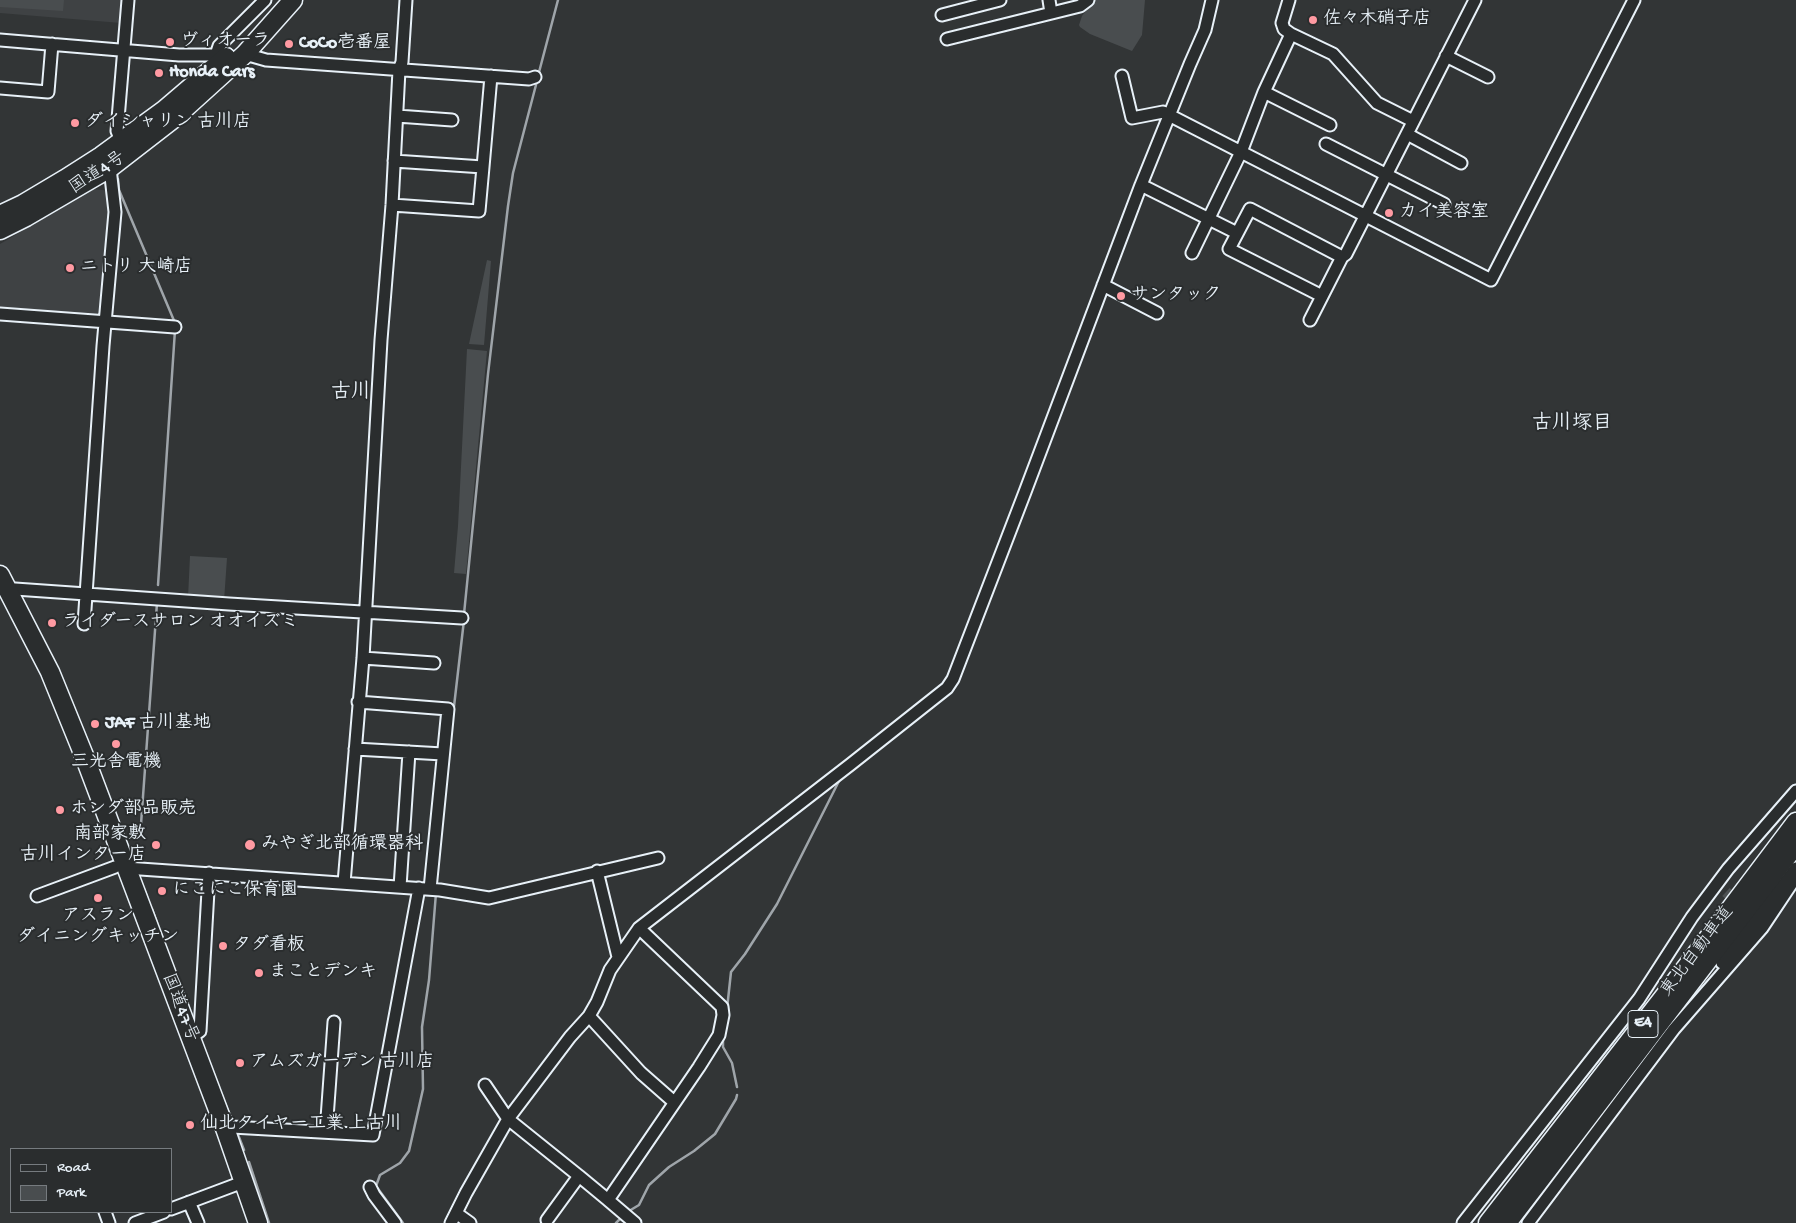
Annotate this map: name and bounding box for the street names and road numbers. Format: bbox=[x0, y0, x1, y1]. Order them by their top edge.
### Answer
street label: 国道4号 bbox=[66, 148, 130, 200]
street label: 東北自動車道 bbox=[1657, 902, 1739, 1002]
street label: 国道47号 bbox=[156, 971, 202, 1045]
road number: E4 bbox=[1628, 1011, 1658, 1038]

